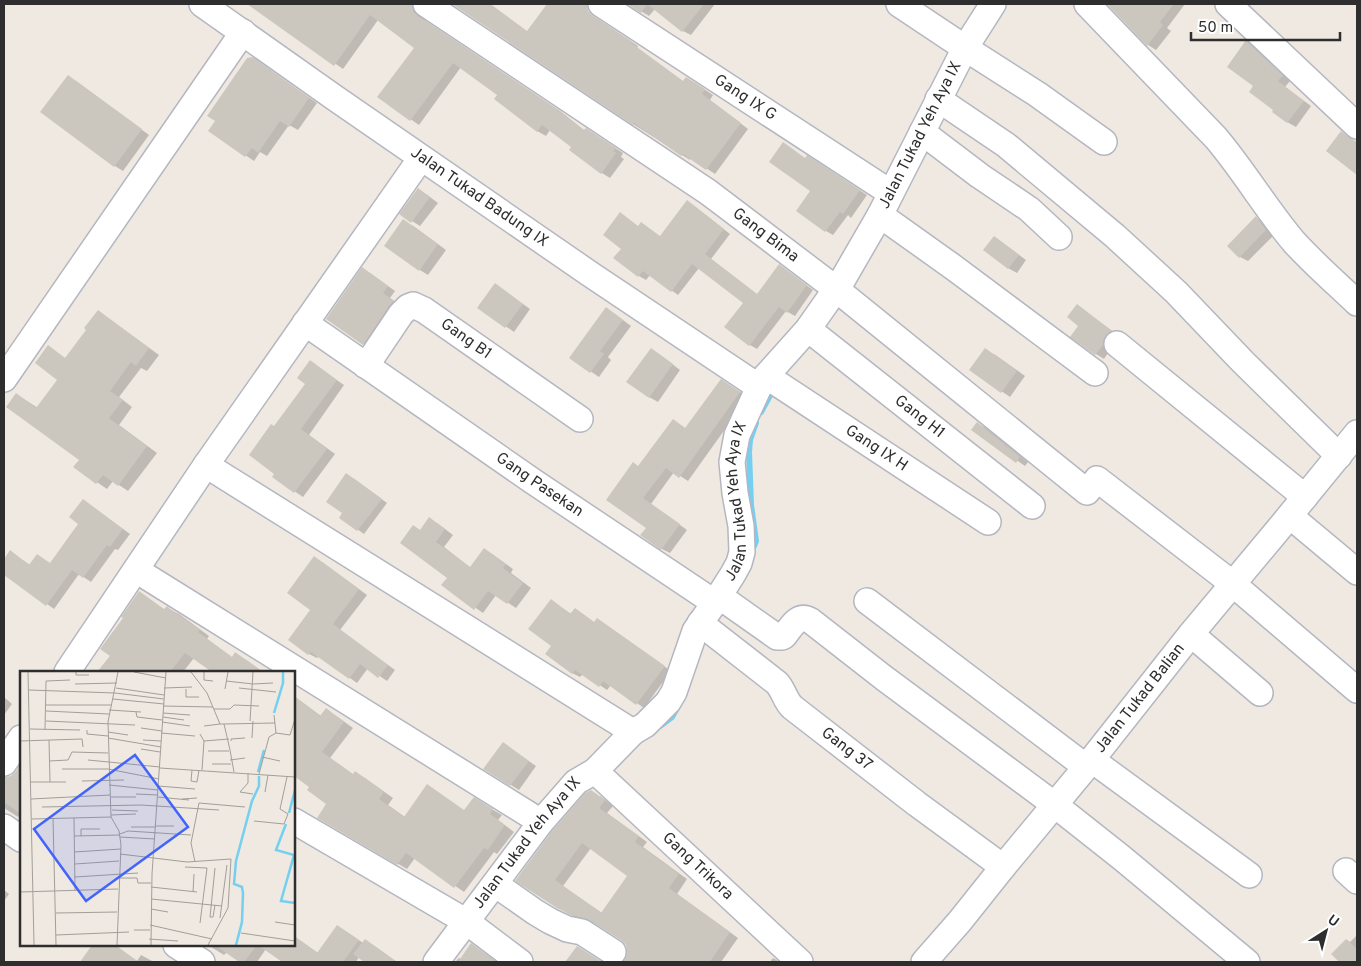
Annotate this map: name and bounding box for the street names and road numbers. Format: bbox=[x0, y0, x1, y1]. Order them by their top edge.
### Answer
street label: Jalan Tukad Yeh Aya IX bbox=[875, 58, 966, 212]
street label: Gang IX G bbox=[710, 70, 780, 126]
street label: Jalan Tukad Badung IX bbox=[406, 143, 552, 252]
street label: Gang Bima bbox=[728, 204, 803, 267]
street label: Gang B1 bbox=[436, 314, 495, 364]
street label: Gang H1 bbox=[890, 391, 949, 443]
street label: Jalan Tukad Yeh Aya IX bbox=[721, 418, 752, 585]
street label: Gang IX H bbox=[841, 421, 911, 476]
street label: Gang Pasekan bbox=[492, 448, 587, 522]
street label: Jalan Tukad Balian bbox=[1091, 639, 1190, 757]
street label: Gang 37 bbox=[817, 723, 876, 775]
street label: Jalan Tukad Yeh Aya IX bbox=[469, 773, 586, 913]
street label: Gang Trikora bbox=[658, 828, 737, 905]

